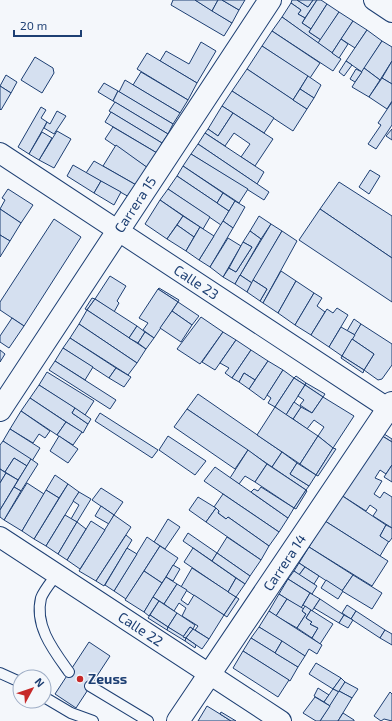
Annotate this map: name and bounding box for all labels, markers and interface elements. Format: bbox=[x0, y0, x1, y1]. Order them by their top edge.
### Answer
scale bar bbox=[14, 12, 81, 38]
text: 20 m bbox=[20, 18, 47, 32]
street label: Carrera 15 bbox=[110, 173, 160, 236]
street label: Calle 23 bbox=[171, 261, 222, 303]
street label: Carrera 14 bbox=[259, 531, 309, 594]
street label: Calle 22 bbox=[115, 608, 167, 650]
north arrow bbox=[12, 669, 52, 709]
place label: Zeuss bbox=[88, 670, 127, 687]
marker: Zeuss bbox=[75, 674, 85, 684]
text: N bbox=[33, 675, 48, 690]

